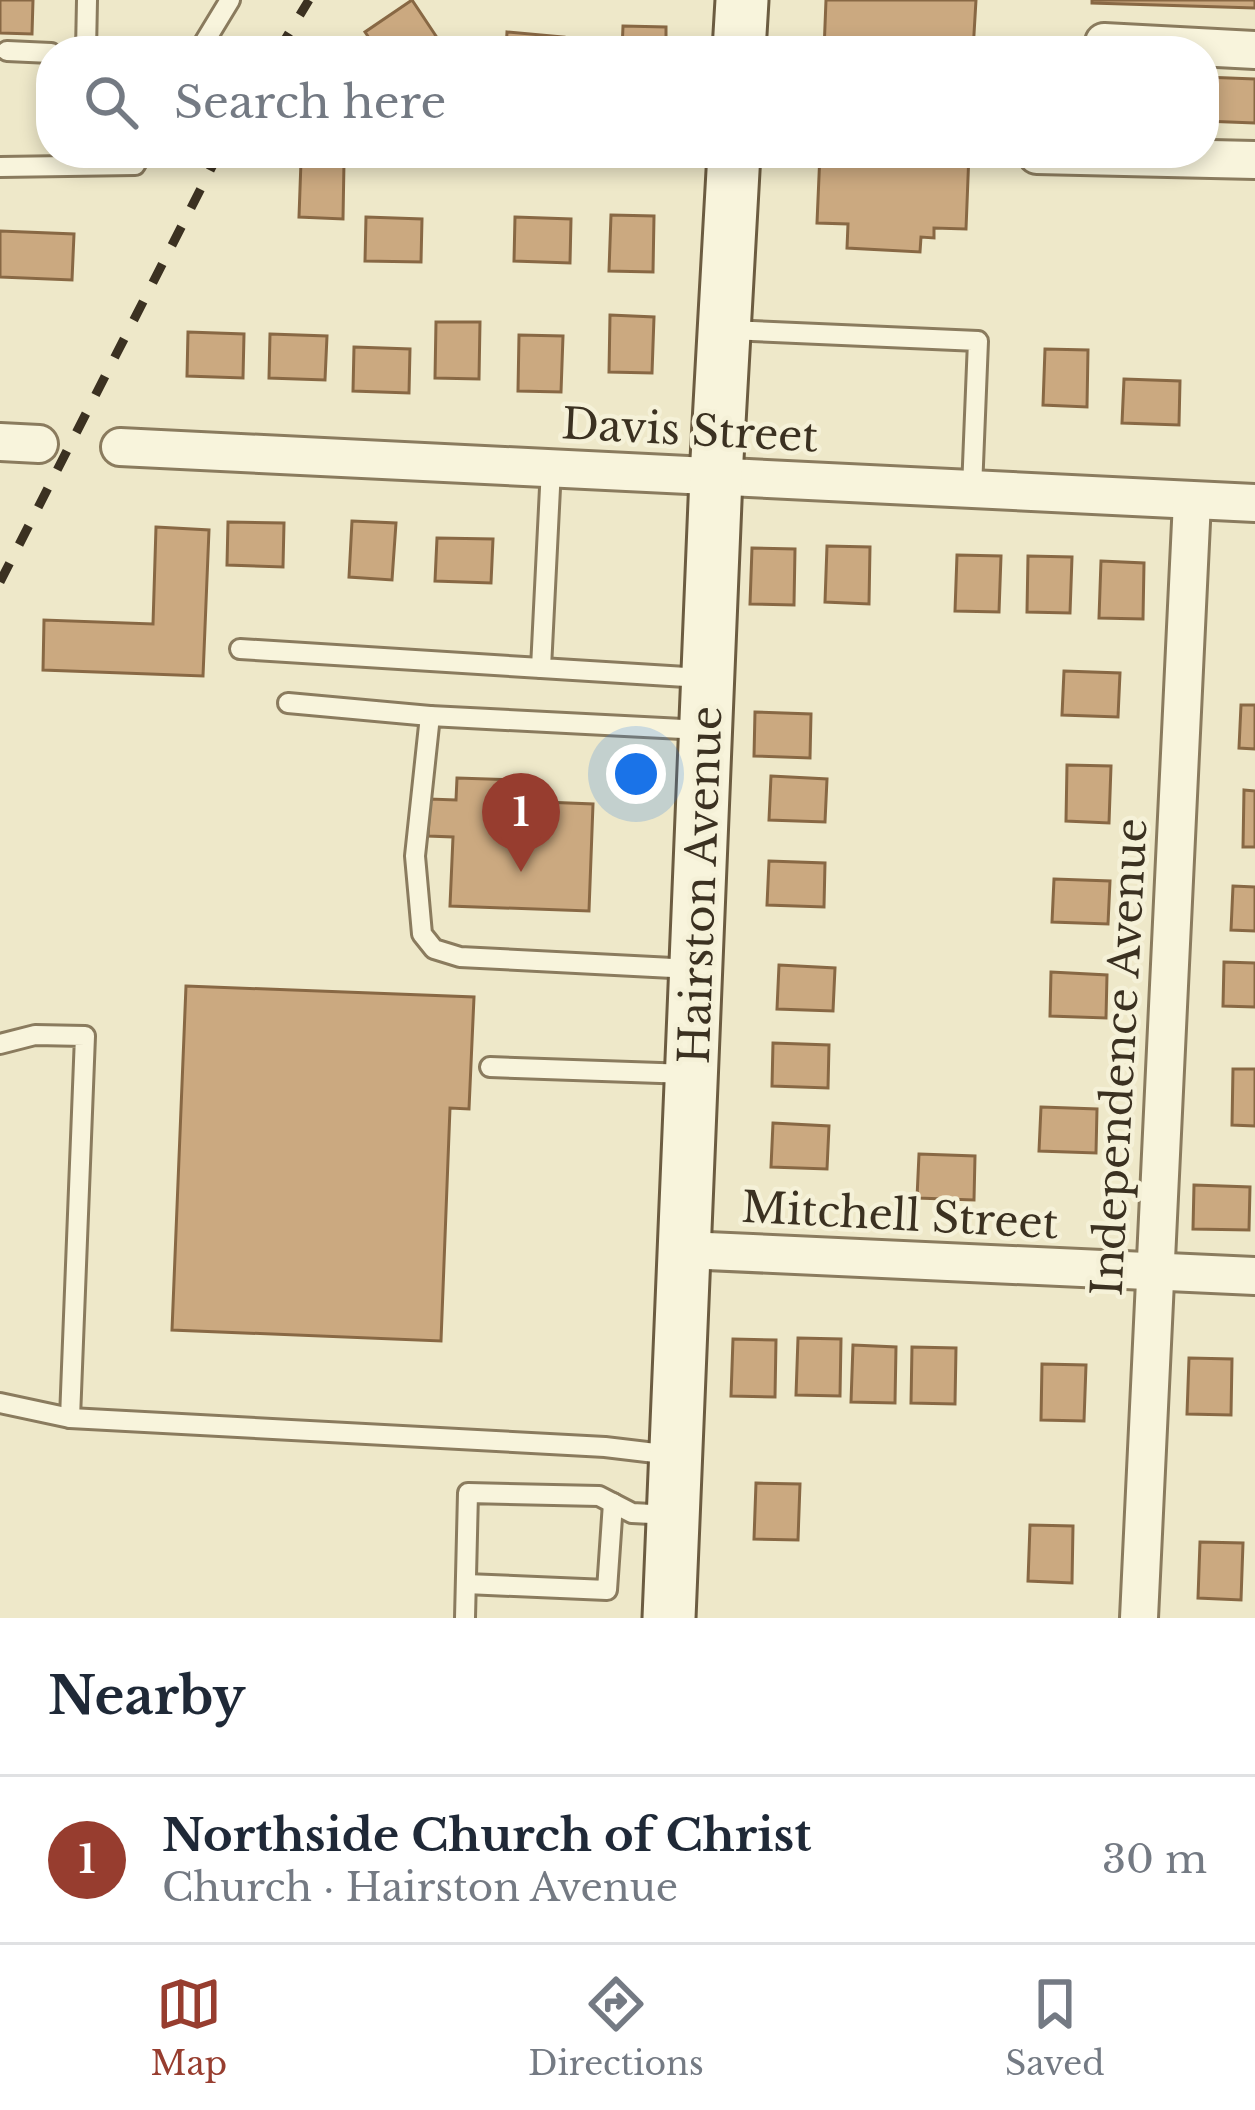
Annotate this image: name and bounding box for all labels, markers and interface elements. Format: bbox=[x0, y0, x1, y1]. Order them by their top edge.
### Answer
search box bbox=[36, 36, 1219, 168]
icon: search bbox=[78, 69, 144, 135]
text: Search here bbox=[174, 74, 446, 130]
street label: Davis Street bbox=[560, 397, 820, 463]
street label: Hairston Avenue bbox=[668, 705, 732, 1065]
your location bbox=[606, 744, 666, 804]
pin: 1 bbox=[482, 773, 560, 872]
street label: Independence Avenue bbox=[1081, 817, 1157, 1297]
street label: Mitchell Street bbox=[740, 1181, 1060, 1249]
text: Nearby bbox=[48, 1665, 245, 1728]
text: Northside Church of Christ bbox=[162, 1807, 812, 1863]
text: 1 bbox=[78, 1835, 96, 1884]
text: 30 m bbox=[1102, 1835, 1207, 1884]
text: Church · Hairston Avenue bbox=[162, 1863, 678, 1912]
tab: Map bbox=[151, 1971, 227, 2084]
tab: Directions bbox=[528, 1971, 704, 2084]
tab: Saved bbox=[1005, 1971, 1104, 2084]

